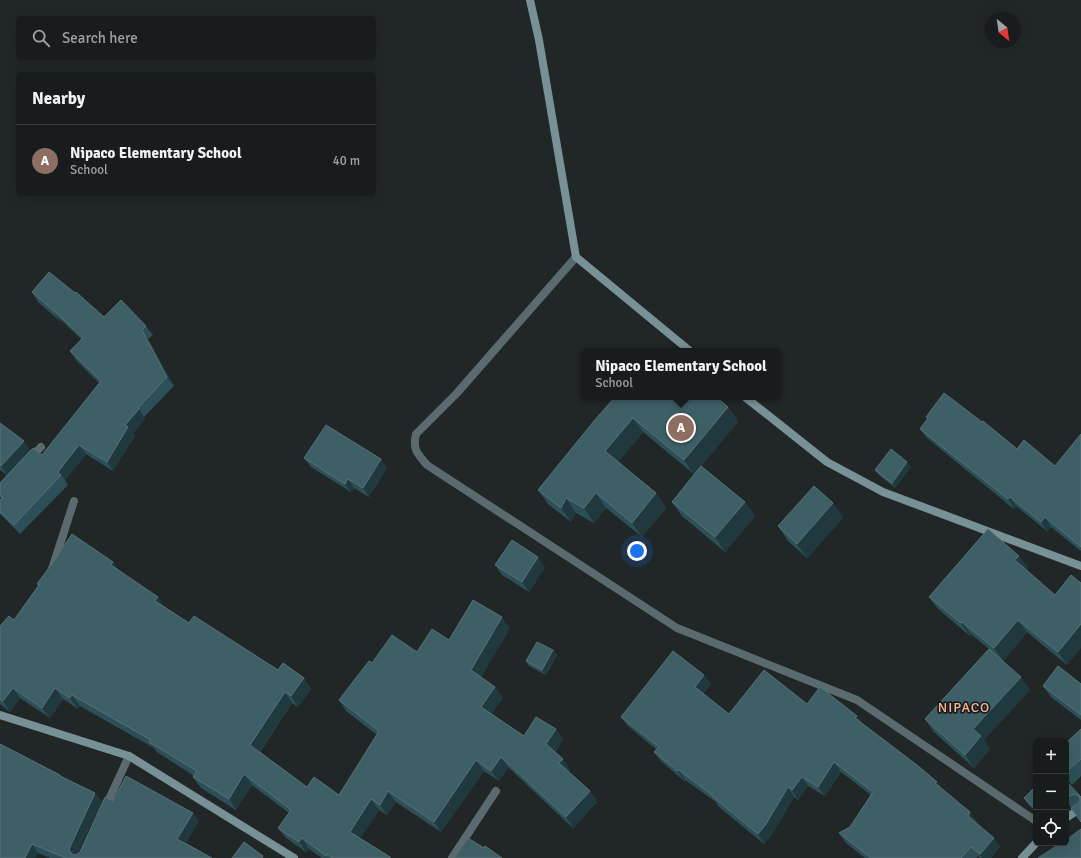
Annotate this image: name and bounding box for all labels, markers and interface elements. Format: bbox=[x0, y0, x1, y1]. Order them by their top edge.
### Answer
north arrow bbox=[985, 12, 1021, 48]
search box bbox=[16, 16, 376, 60]
icon: search bbox=[30, 27, 52, 49]
text: Search here bbox=[62, 29, 138, 47]
text: Nearby bbox=[32, 88, 85, 109]
text: Nipaco Elementary School bbox=[70, 144, 242, 162]
text: A bbox=[41, 153, 49, 169]
text: 40 m bbox=[333, 153, 360, 169]
text: School bbox=[70, 162, 108, 178]
popup bbox=[581, 348, 781, 400]
text: Nipaco Elementary School bbox=[595, 357, 767, 375]
text: School bbox=[595, 375, 633, 391]
pin: A bbox=[668, 413, 694, 443]
your location bbox=[627, 541, 647, 561]
district label: NIPACO bbox=[938, 699, 990, 716]
map controls bbox=[1033, 738, 1069, 846]
button: + bbox=[1033, 738, 1069, 774]
button: − bbox=[1033, 774, 1069, 810]
button: locate bbox=[1033, 810, 1069, 846]

